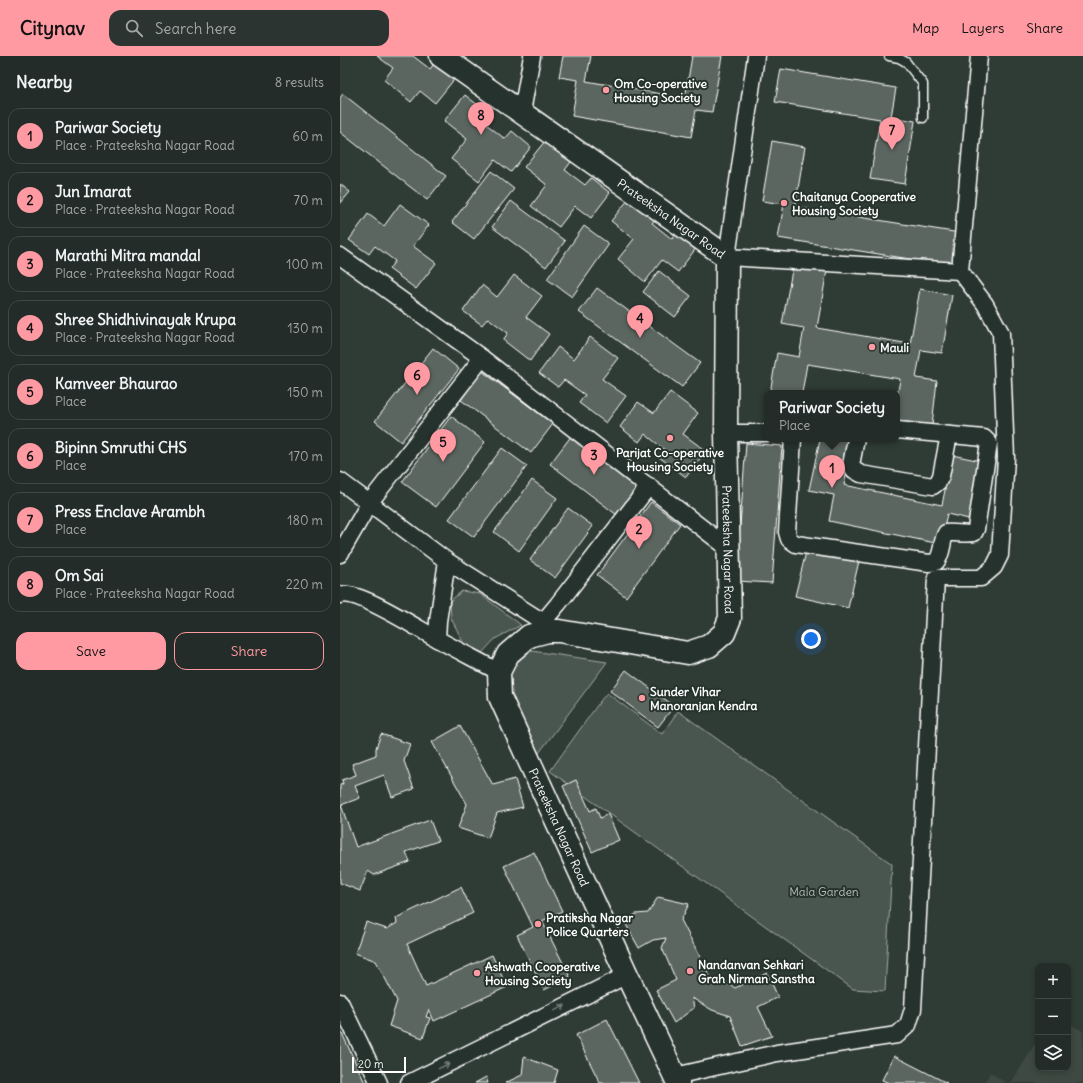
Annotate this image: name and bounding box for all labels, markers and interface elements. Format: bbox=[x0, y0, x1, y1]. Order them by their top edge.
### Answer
search box bbox=[109, 10, 389, 46]
text: Citynav bbox=[20, 16, 85, 40]
icon: search bbox=[123, 17, 145, 39]
text: Search here bbox=[155, 19, 236, 38]
text: Map bbox=[912, 19, 939, 37]
text: Layers bbox=[961, 19, 1004, 37]
text: Share bbox=[1026, 19, 1063, 37]
text: Nearby bbox=[16, 71, 72, 93]
text: 8 results bbox=[275, 74, 324, 91]
place label: Om Co-operative Housing Society bbox=[614, 76, 708, 106]
marker: Om Co-operative Housing Society bbox=[601, 85, 611, 95]
pin: 8 bbox=[468, 102, 494, 135]
pin: 7 bbox=[879, 117, 905, 150]
text: Pariwar Society bbox=[55, 118, 161, 137]
text: 1 bbox=[27, 128, 33, 145]
text: 60 m bbox=[292, 128, 323, 145]
text: Place · Prateeksha Nagar Road bbox=[55, 137, 235, 154]
street label: Prateeksha Nagar Road bbox=[615, 175, 729, 261]
text: Jun Imarat bbox=[55, 182, 131, 201]
place label: Chaitanya Cooperative Housing Society bbox=[792, 189, 916, 219]
text: 2 bbox=[26, 192, 34, 209]
text: 70 m bbox=[294, 192, 323, 209]
marker: Chaitanya Cooperative Housing Society bbox=[779, 198, 789, 208]
text: Place · Prateeksha Nagar Road bbox=[55, 201, 235, 218]
text: Marathi Mitra mandal bbox=[55, 246, 201, 265]
text: 3 bbox=[26, 256, 34, 273]
text: 100 m bbox=[286, 256, 323, 273]
text: Place · Prateeksha Nagar Road bbox=[55, 265, 235, 282]
pin: 4 bbox=[627, 305, 653, 338]
text: Shree Shidhivinayak Krupa bbox=[55, 310, 236, 329]
text: 4 bbox=[26, 320, 34, 337]
text: 130 m bbox=[287, 320, 323, 337]
text: Place · Prateeksha Nagar Road bbox=[55, 329, 235, 346]
place label: Mauli bbox=[880, 340, 909, 355]
marker: Mauli bbox=[867, 342, 877, 352]
pin: 6 bbox=[404, 362, 430, 395]
text: Kamveer Bhaurao bbox=[55, 374, 178, 393]
text: 5 bbox=[26, 384, 34, 401]
text: 150 m bbox=[287, 384, 323, 401]
popup bbox=[764, 390, 900, 442]
text: Place bbox=[55, 393, 86, 410]
text: Pariwar Society bbox=[779, 398, 885, 417]
text: Place bbox=[779, 417, 810, 434]
pin: 5 bbox=[430, 429, 456, 462]
marker: Parijat Co-operative Housing Society bbox=[665, 433, 675, 443]
text: Bipinn Smruthi CHS bbox=[55, 438, 187, 457]
pin: 3 bbox=[581, 442, 607, 475]
place label: Parijat Co-operative Housing Society bbox=[616, 445, 725, 475]
text: 6 bbox=[26, 448, 34, 465]
text: 170 m bbox=[288, 448, 323, 465]
pin: 1 bbox=[819, 455, 845, 488]
text: Place bbox=[55, 457, 86, 474]
street label: Prateeksha Nagar Road bbox=[720, 485, 737, 614]
text: Press Enclave Arambh bbox=[55, 502, 205, 521]
text: 7 bbox=[27, 512, 33, 529]
text: 180 m bbox=[287, 512, 323, 529]
pin: 2 bbox=[626, 516, 652, 549]
text: Place bbox=[55, 521, 86, 538]
text: Om Sai bbox=[55, 566, 104, 585]
text: 8 bbox=[26, 576, 34, 593]
text: 220 m bbox=[286, 576, 323, 593]
text: Place · Prateeksha Nagar Road bbox=[55, 585, 235, 602]
your location bbox=[801, 629, 821, 649]
button: Save bbox=[16, 632, 166, 670]
button: Share bbox=[174, 632, 324, 670]
place label: Sunder Vihar Manoranjan Kendra bbox=[650, 684, 757, 713]
marker: Sunder Vihar Manoranjan Kendra bbox=[637, 693, 647, 703]
street label: Prateeksha Nagar Road bbox=[526, 765, 593, 889]
park label: Mala Garden bbox=[789, 884, 859, 899]
place label: Pratiksha Nagar Police Quarters bbox=[546, 910, 633, 939]
marker: Pratiksha Nagar Police Quarters bbox=[533, 919, 543, 929]
place label: Nandanvan Sehkari Grah Nirman Sanstha bbox=[698, 957, 815, 986]
place label: Ashwath Cooperative Housing Society bbox=[485, 959, 601, 989]
map controls bbox=[1035, 963, 1071, 1071]
button: + bbox=[1035, 963, 1071, 999]
marker: Nandanvan Sehkari Grah Nirman Sanstha bbox=[685, 966, 695, 976]
marker: Ashwath Cooperative Housing Society bbox=[472, 968, 482, 978]
button: − bbox=[1035, 999, 1071, 1035]
one-way arrow bbox=[554, 1004, 566, 1011]
button: layers bbox=[1035, 1035, 1071, 1071]
scale bar bbox=[352, 1055, 406, 1074]
text: 20 m bbox=[358, 1057, 384, 1071]
one-way arrow bbox=[437, 1062, 449, 1069]

